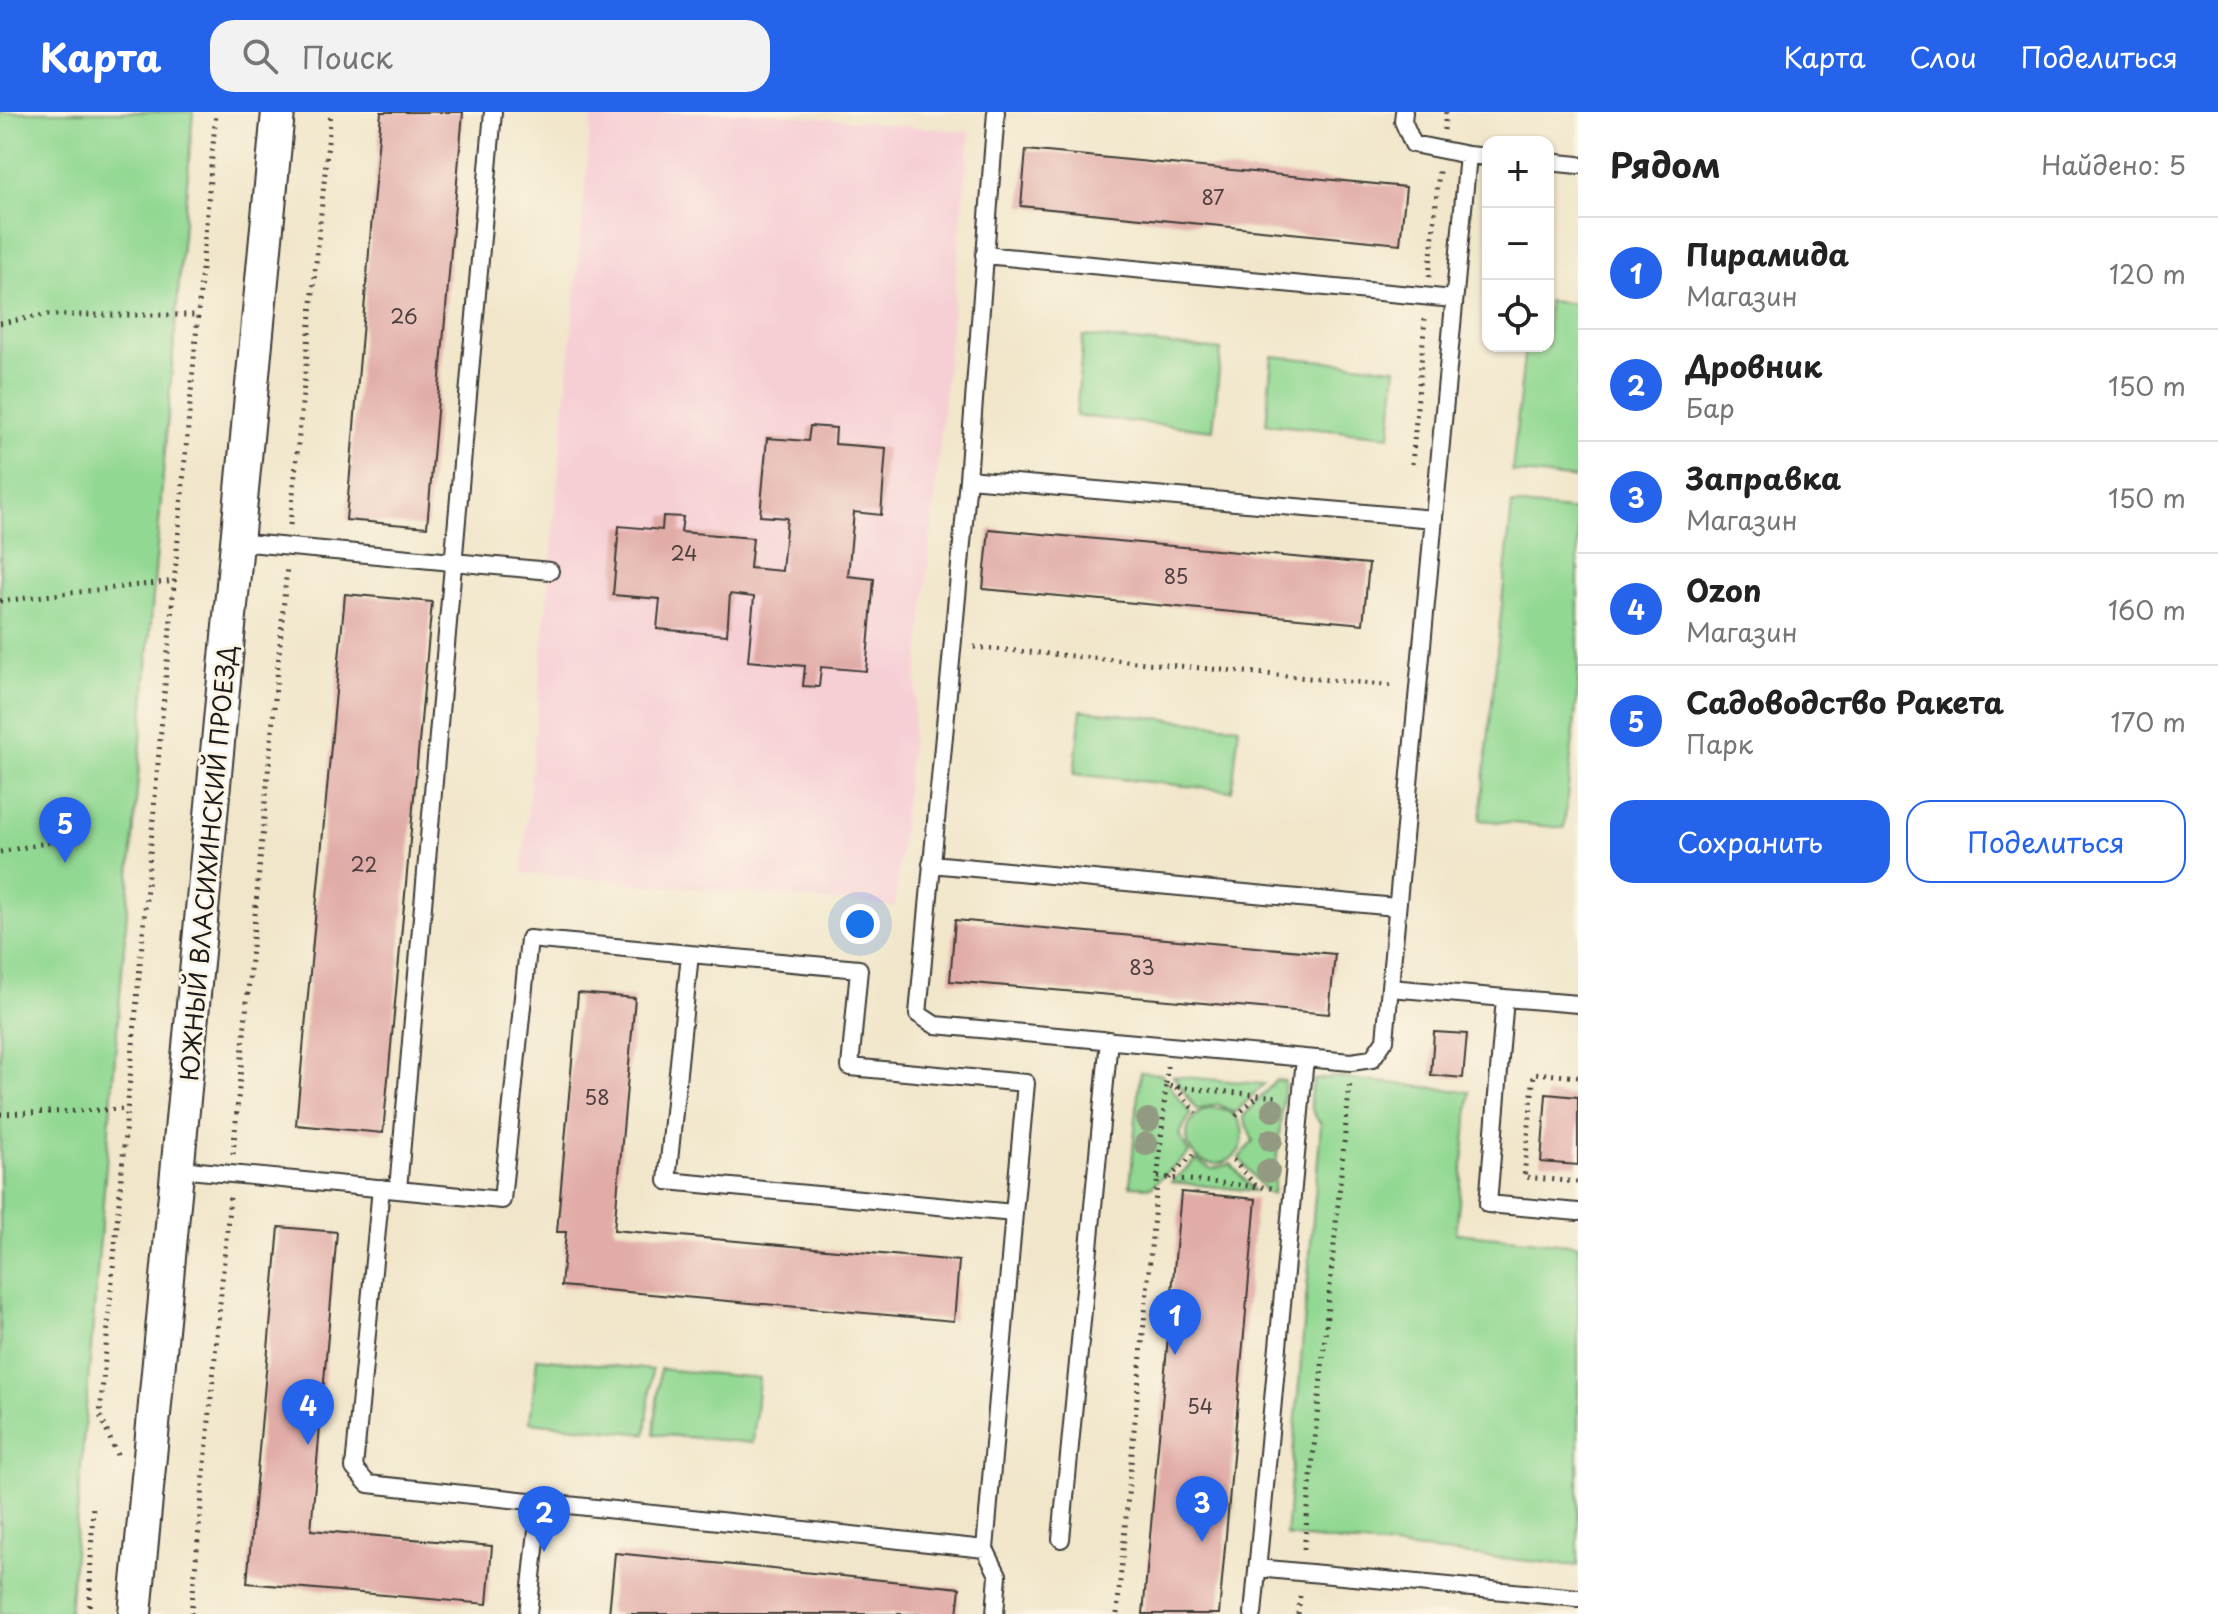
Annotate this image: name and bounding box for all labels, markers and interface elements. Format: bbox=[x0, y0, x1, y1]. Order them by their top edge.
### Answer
search box bbox=[210, 20, 770, 92]
text: Карта bbox=[40, 28, 162, 85]
icon: search bbox=[238, 34, 282, 78]
text: Поиск bbox=[302, 34, 393, 79]
text: Карта bbox=[1783, 35, 1866, 78]
text: Слои bbox=[1910, 35, 1977, 78]
text: Поделиться bbox=[2021, 35, 2178, 78]
map controls bbox=[1482, 136, 1554, 352]
button: + bbox=[1482, 136, 1554, 208]
text: Рядом bbox=[1610, 138, 1721, 190]
text: Найдено: 5 bbox=[2041, 145, 2186, 184]
house number: 87 bbox=[1202, 182, 1224, 212]
button: − bbox=[1482, 208, 1554, 280]
text: Пирамида bbox=[1686, 231, 1849, 276]
text: 1 bbox=[1630, 254, 1642, 293]
text: 120 m bbox=[2109, 254, 2186, 293]
text: Магазин bbox=[1686, 276, 1797, 315]
button: locate bbox=[1482, 280, 1554, 352]
house number: 26 bbox=[390, 301, 418, 331]
text: Дровник bbox=[1686, 343, 1822, 388]
text: 2 bbox=[1627, 366, 1645, 405]
text: 150 m bbox=[2108, 366, 2186, 405]
text: Бар bbox=[1686, 388, 1735, 427]
text: Заправка bbox=[1686, 455, 1841, 500]
text: 3 bbox=[1627, 478, 1645, 517]
text: 150 m bbox=[2108, 478, 2186, 517]
text: Магазин bbox=[1686, 500, 1797, 539]
house number: 24 bbox=[671, 538, 697, 568]
house number: 85 bbox=[1164, 561, 1188, 591]
text: Ozon bbox=[1686, 567, 1761, 612]
text: 4 bbox=[1627, 590, 1645, 629]
text: 160 m bbox=[2108, 590, 2186, 629]
text: Магазин bbox=[1686, 612, 1797, 651]
street label: ЮЖНЫЙ ВЛАСИХИНСКИЙ ПРОЕЗД bbox=[170, 644, 244, 1082]
text: Садоводство Ракета bbox=[1686, 679, 2004, 724]
text: 5 bbox=[1628, 702, 1644, 741]
text: 170 m bbox=[2111, 702, 2186, 741]
text: Парк bbox=[1686, 724, 1753, 763]
pin: 5 bbox=[39, 797, 91, 863]
button: Сохранить bbox=[1610, 800, 1890, 883]
button: Поделиться bbox=[1906, 800, 2186, 883]
house number: 22 bbox=[351, 849, 377, 879]
your location bbox=[840, 904, 880, 944]
house number: 83 bbox=[1129, 952, 1155, 982]
house number: 58 bbox=[584, 1082, 610, 1112]
pin: 1 bbox=[1149, 1289, 1201, 1355]
pin: 4 bbox=[282, 1379, 334, 1445]
house number: 54 bbox=[1187, 1391, 1213, 1421]
pin: 3 bbox=[1176, 1476, 1228, 1542]
pin: 2 bbox=[518, 1486, 570, 1552]

